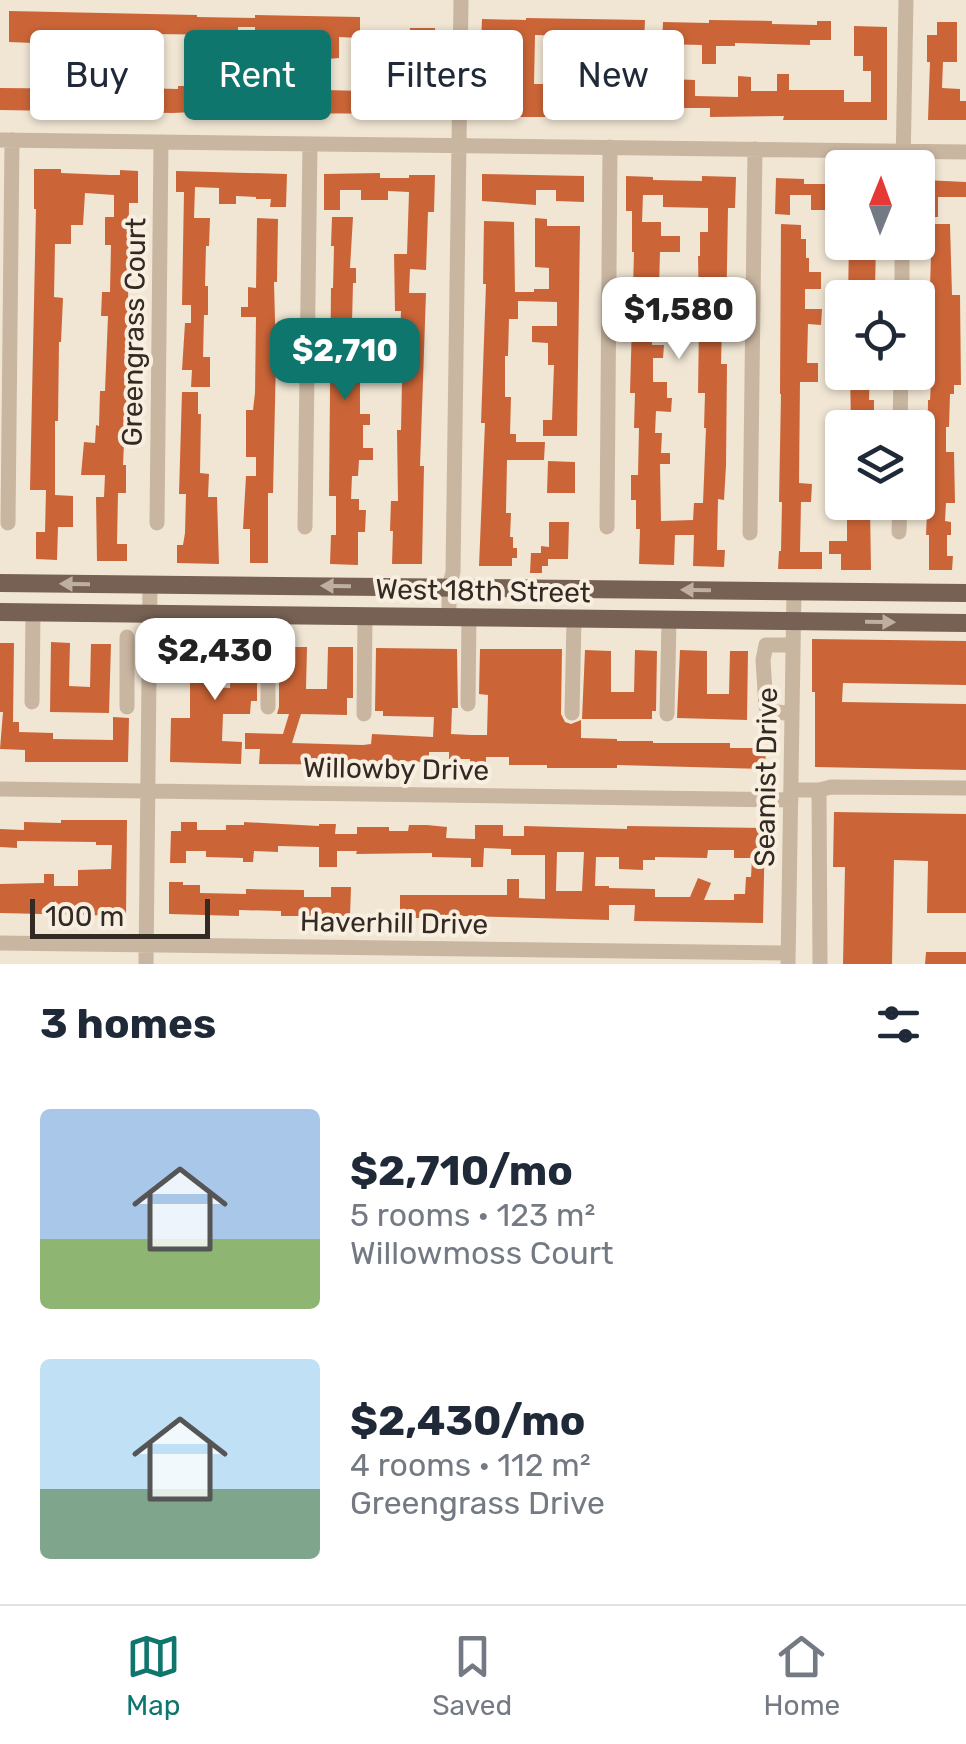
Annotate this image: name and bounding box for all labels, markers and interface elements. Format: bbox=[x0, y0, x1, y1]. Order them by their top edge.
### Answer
chip: Buy bbox=[30, 30, 164, 120]
chip: Rent bbox=[184, 30, 331, 120]
chip: Filters bbox=[351, 30, 523, 120]
chip: New bbox=[543, 30, 684, 120]
north arrow bbox=[825, 150, 935, 260]
map controls bbox=[825, 150, 935, 520]
street label: Greengrass Court bbox=[116, 217, 152, 447]
pin: $1,580 bbox=[598, 277, 760, 362]
button: locate bbox=[825, 280, 935, 390]
text: $1,580 bbox=[624, 290, 734, 328]
pin: $2,710 bbox=[264, 318, 426, 403]
text: $2,710 bbox=[292, 331, 398, 369]
button: layers bbox=[825, 410, 935, 520]
street label: West 18th Street bbox=[375, 573, 591, 609]
one-way arrow bbox=[59, 575, 91, 591]
one-way arrow bbox=[320, 578, 352, 594]
one-way arrow bbox=[680, 582, 712, 598]
one-way arrow bbox=[864, 615, 896, 631]
pin: $2,430 bbox=[134, 618, 296, 703]
text: $2,430 bbox=[157, 631, 273, 669]
street label: Seamist Drive bbox=[748, 687, 784, 867]
street label: Willowby Drive bbox=[303, 751, 489, 787]
scale bar bbox=[30, 894, 210, 938]
text: 100 m bbox=[45, 900, 124, 933]
street label: Haverhill Drive bbox=[300, 905, 488, 941]
icon: filters bbox=[871, 997, 926, 1052]
text: 3 homes bbox=[40, 999, 216, 1049]
text: $2,710/mo bbox=[350, 1146, 573, 1196]
icon: home bbox=[120, 1149, 240, 1269]
text: 5 rooms · 123 m² bbox=[350, 1196, 595, 1234]
text: Willowmoss Court bbox=[350, 1234, 613, 1272]
text: $2,430/mo bbox=[350, 1396, 585, 1446]
icon: home bbox=[120, 1399, 240, 1519]
text: 4 rooms · 112 m² bbox=[350, 1446, 591, 1484]
text: Greengrass Drive bbox=[350, 1484, 605, 1522]
tab: Map bbox=[126, 1629, 181, 1722]
tab: Saved bbox=[432, 1629, 512, 1722]
tab: Home bbox=[764, 1629, 840, 1722]

